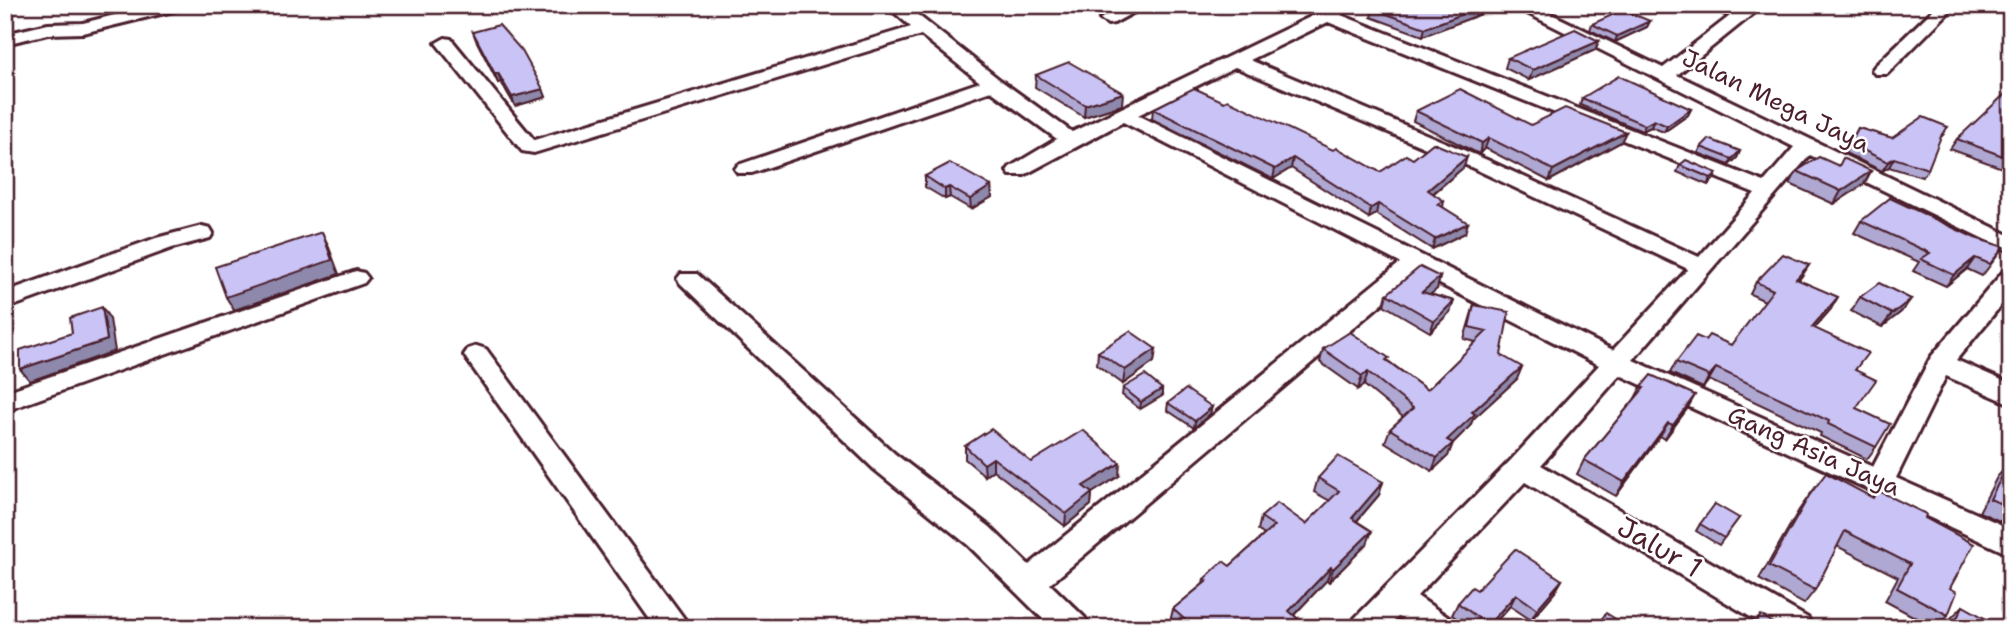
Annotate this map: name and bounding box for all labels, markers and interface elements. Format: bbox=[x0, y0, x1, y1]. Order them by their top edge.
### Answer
street label: Jalan Mega Jaya bbox=[1677, 42, 1875, 160]
street label: Gang Asia Jaya bbox=[1723, 399, 1905, 503]
street label: Jalur 1 bbox=[1611, 507, 1709, 587]

